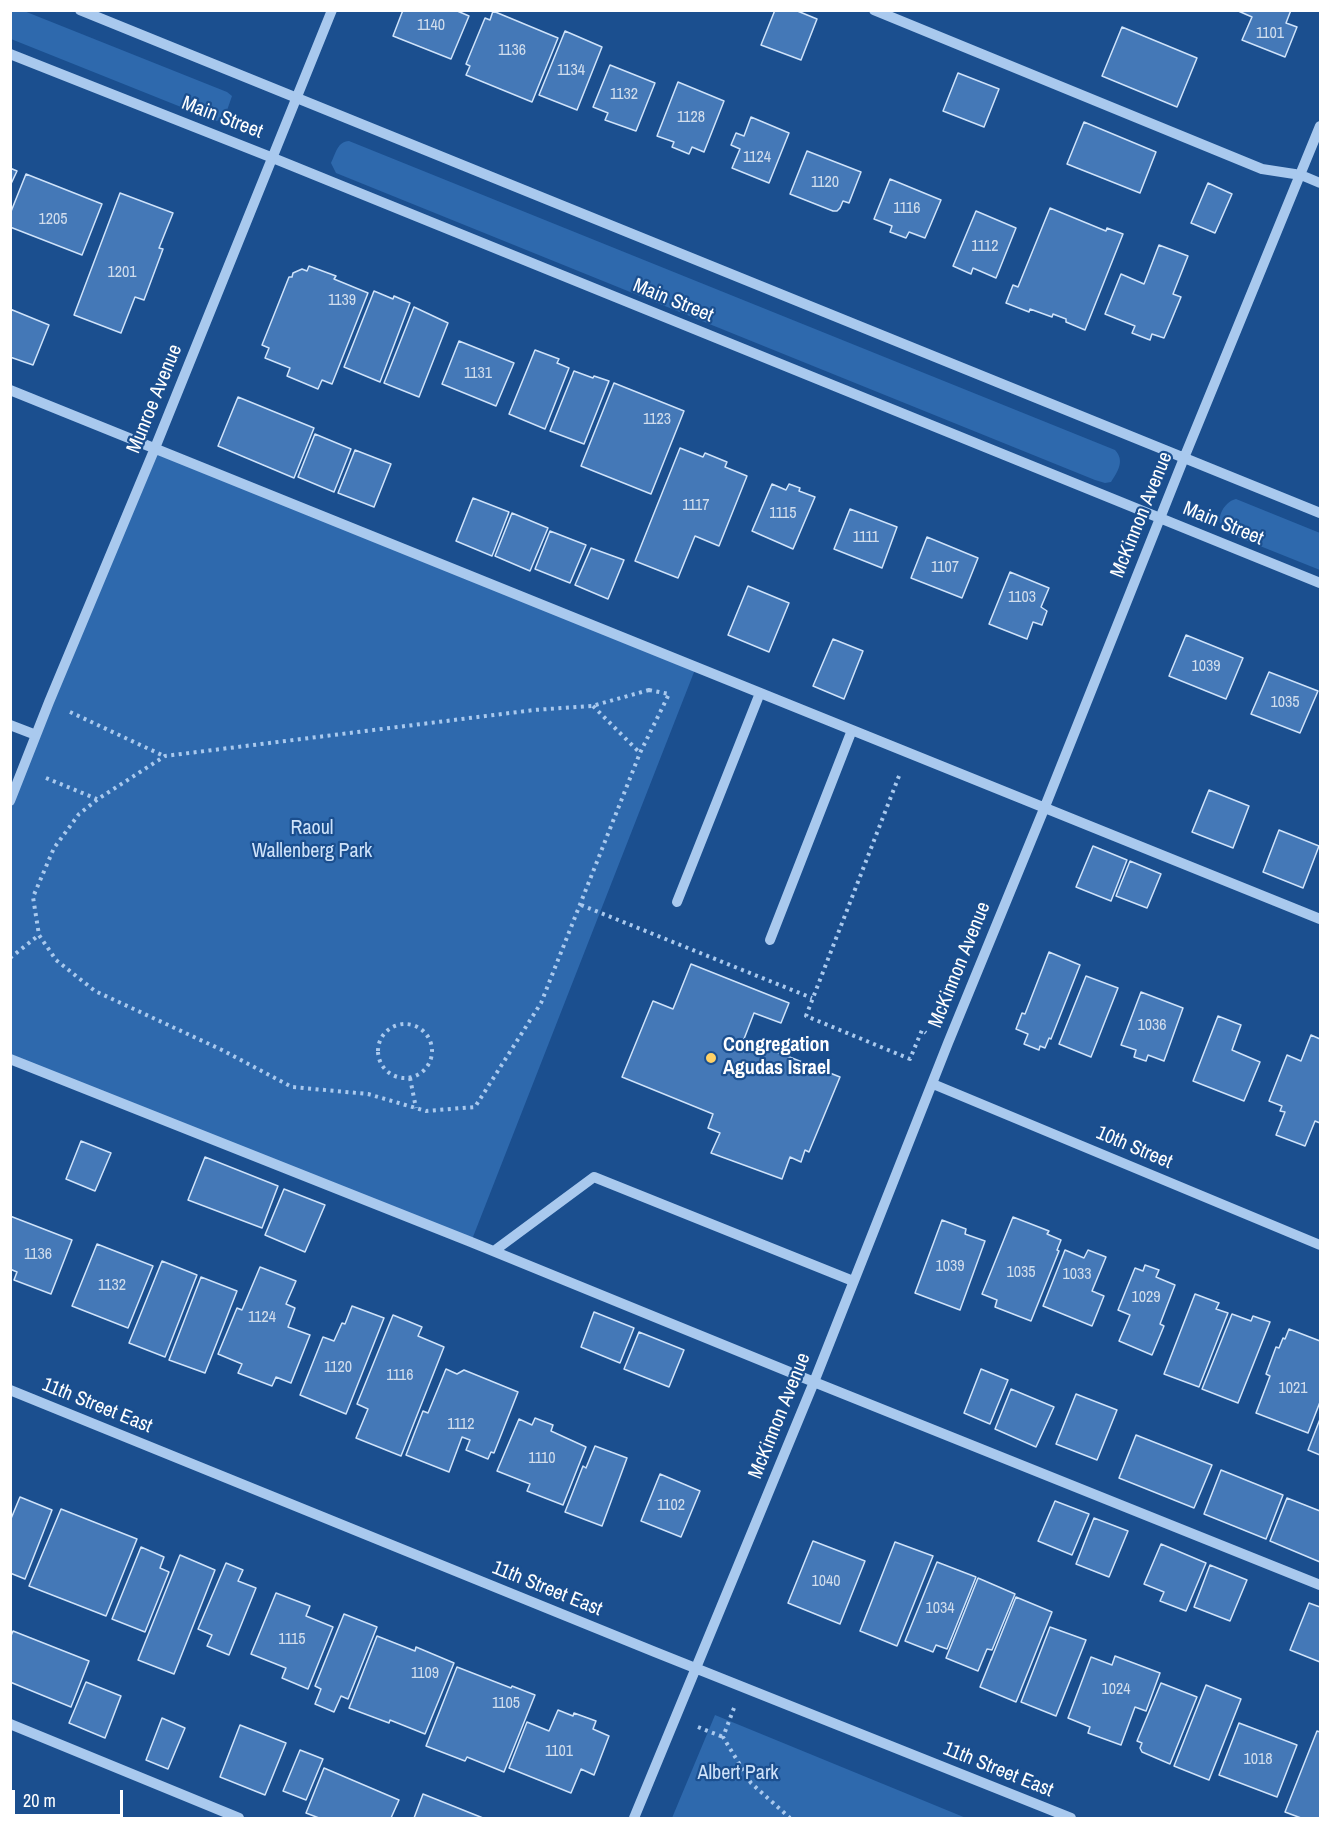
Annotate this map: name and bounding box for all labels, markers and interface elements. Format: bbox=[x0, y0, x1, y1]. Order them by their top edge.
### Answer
house number: 1140 bbox=[417, 16, 445, 36]
house number: 1101 bbox=[1256, 24, 1284, 44]
house number: 1136 bbox=[498, 41, 526, 61]
house number: 1134 bbox=[557, 61, 585, 81]
house number: 1132 bbox=[610, 85, 638, 105]
street label: Main Street bbox=[178, 92, 266, 144]
house number: 1128 bbox=[677, 108, 705, 128]
house number: 1124 bbox=[743, 148, 771, 168]
house number: 1120 bbox=[811, 173, 839, 193]
house number: 1116 bbox=[893, 199, 921, 219]
house number: 1205 bbox=[38, 210, 68, 230]
house number: 1112 bbox=[971, 237, 999, 257]
house number: 1201 bbox=[107, 263, 137, 283]
street label: Main Street bbox=[629, 274, 717, 328]
house number: 1139 bbox=[328, 291, 356, 311]
street label: Munroe Avenue bbox=[122, 341, 188, 457]
house number: 1131 bbox=[464, 364, 492, 384]
house number: 1123 bbox=[643, 410, 671, 430]
street label: McKinnon Avenue bbox=[1106, 449, 1178, 581]
house number: 1117 bbox=[682, 496, 710, 516]
street label: Main Street bbox=[1179, 497, 1267, 551]
house number: 1115 bbox=[769, 504, 797, 524]
house number: 1111 bbox=[853, 528, 879, 548]
house number: 1107 bbox=[931, 558, 959, 578]
house number: 1103 bbox=[1008, 588, 1036, 608]
house number: 1039 bbox=[1191, 657, 1221, 677]
house number: 1035 bbox=[1270, 693, 1300, 713]
park label: Raoul Wallenberg Park bbox=[252, 817, 372, 864]
street label: McKinnon Avenue bbox=[924, 899, 996, 1031]
house number: 1036 bbox=[1137, 1016, 1167, 1036]
place label: Congregation Agudas Israel bbox=[723, 1034, 831, 1081]
marker: Congregation Agudas Israel bbox=[704, 1051, 718, 1065]
street label: 10th Street bbox=[1092, 1121, 1176, 1175]
house number: 1136 bbox=[24, 1245, 52, 1265]
house number: 1039 bbox=[935, 1257, 965, 1277]
house number: 1035 bbox=[1006, 1263, 1036, 1283]
house number: 1033 bbox=[1062, 1265, 1092, 1285]
house number: 1132 bbox=[98, 1276, 126, 1296]
house number: 1029 bbox=[1131, 1288, 1161, 1308]
house number: 1124 bbox=[248, 1308, 276, 1328]
street label: McKinnon Avenue bbox=[744, 1350, 816, 1482]
house number: 1120 bbox=[324, 1358, 352, 1378]
house number: 1116 bbox=[386, 1366, 414, 1386]
street label: 11th Street East bbox=[39, 1373, 155, 1439]
house number: 1021 bbox=[1278, 1379, 1308, 1399]
house number: 1112 bbox=[447, 1415, 475, 1435]
house number: 1110 bbox=[528, 1449, 556, 1469]
house number: 1102 bbox=[657, 1496, 685, 1516]
street label: 11th Street East bbox=[489, 1556, 605, 1622]
house number: 1040 bbox=[811, 1572, 841, 1592]
house number: 1034 bbox=[925, 1599, 955, 1619]
house number: 1115 bbox=[278, 1630, 306, 1650]
house number: 1109 bbox=[411, 1664, 439, 1684]
house number: 1024 bbox=[1101, 1680, 1131, 1700]
house number: 1105 bbox=[492, 1694, 520, 1714]
street label: 11th Street East bbox=[940, 1737, 1056, 1803]
house number: 1101 bbox=[545, 1742, 573, 1762]
house number: 1018 bbox=[1243, 1750, 1273, 1770]
park label: Albert Park bbox=[697, 1762, 779, 1786]
scale bar bbox=[15, 1778, 126, 1816]
text: 20 m bbox=[23, 1788, 56, 1813]

